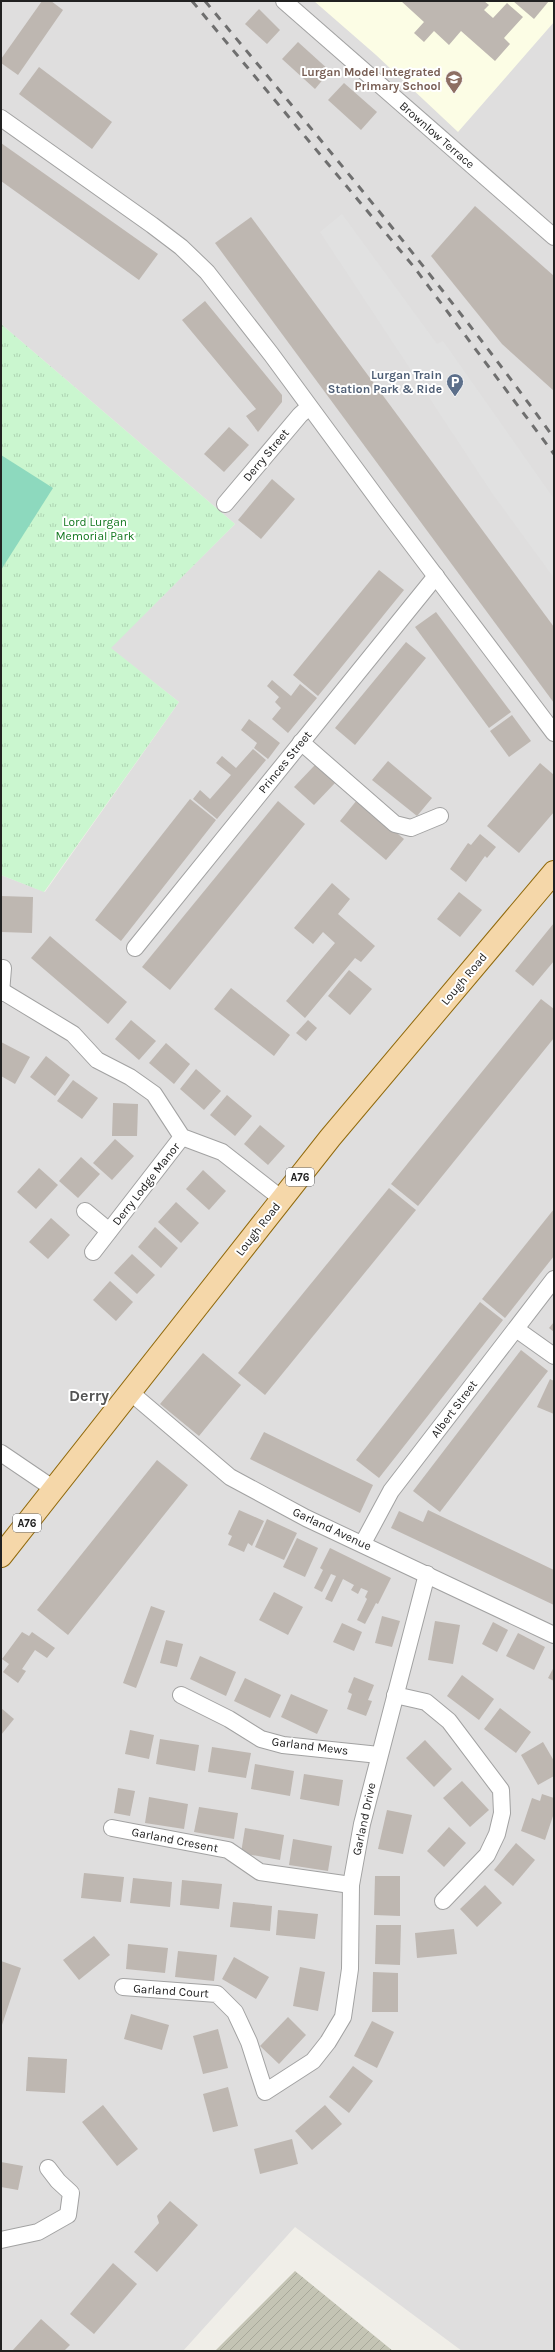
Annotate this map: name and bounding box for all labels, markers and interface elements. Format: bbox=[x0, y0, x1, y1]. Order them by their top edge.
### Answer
place label: Lurgan Model Integrated Primary School bbox=[301, 65, 441, 93]
school or university icon: Lurgan Model Integrated Primary School bbox=[444, 69, 464, 94]
street label: Brownlow Terrace bbox=[397, 99, 477, 171]
place label: Lurgan Train Station Park & Ride bbox=[328, 368, 442, 396]
parking icon: Lurgan Train Station Park & Ride bbox=[445, 372, 465, 397]
street label: Derry Street bbox=[240, 426, 292, 484]
park label: Lord Lurgan Memorial Park bbox=[55, 515, 135, 543]
street label: Princes Street bbox=[256, 728, 315, 796]
street label: Lough Road bbox=[438, 950, 490, 1008]
street label: Derry Lodge Manor bbox=[109, 1139, 183, 1228]
road number: A76 bbox=[286, 1168, 314, 1186]
street label: Lough Road bbox=[233, 1199, 283, 1259]
street label: Albert Street bbox=[428, 1377, 480, 1440]
district label: Derry bbox=[69, 1386, 109, 1405]
street label: Garland Avenue bbox=[290, 1505, 374, 1553]
road number: A76 bbox=[13, 1514, 41, 1532]
street label: Garland Mews bbox=[271, 1734, 349, 1758]
street label: Garland Drive bbox=[349, 1781, 379, 1857]
street label: Garland Cresent bbox=[131, 1825, 220, 1855]
street label: Garland Court bbox=[133, 1981, 210, 2001]

